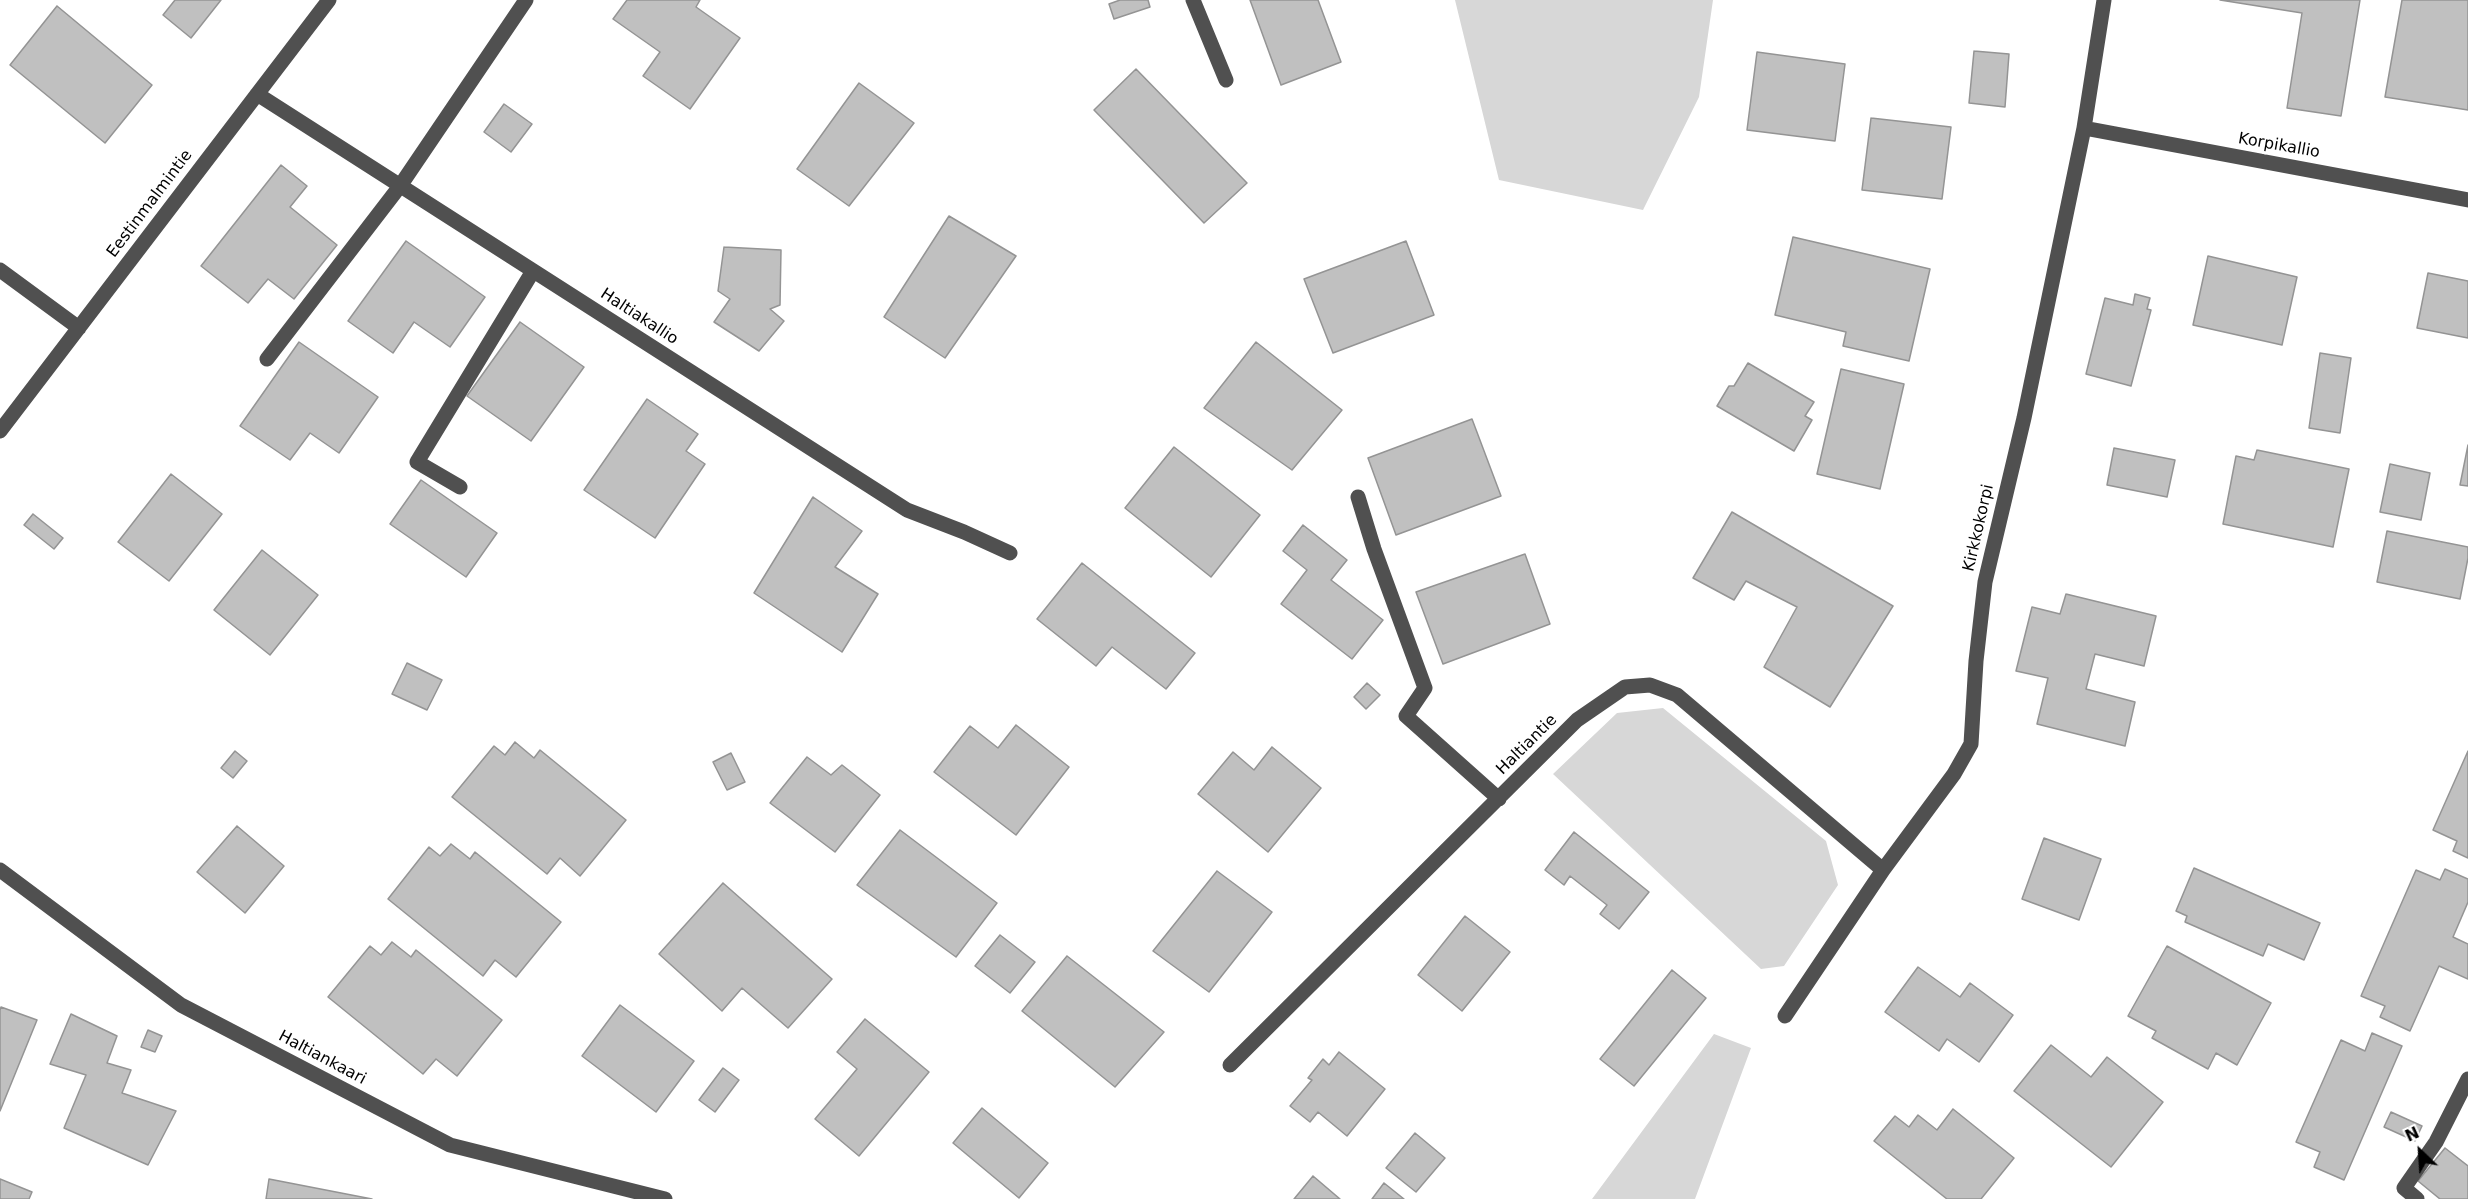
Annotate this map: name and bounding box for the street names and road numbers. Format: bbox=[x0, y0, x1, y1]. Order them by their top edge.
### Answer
street label: Korpikallio bbox=[2237, 129, 2321, 163]
street label: Eestinmalmintie bbox=[103, 146, 197, 262]
street label: Haltiakallio bbox=[597, 285, 681, 349]
street label: Kirkkokorpi bbox=[1960, 483, 1998, 573]
street label: Haltiantie bbox=[1493, 711, 1561, 779]
street label: Haltiankaari bbox=[275, 1027, 369, 1089]

